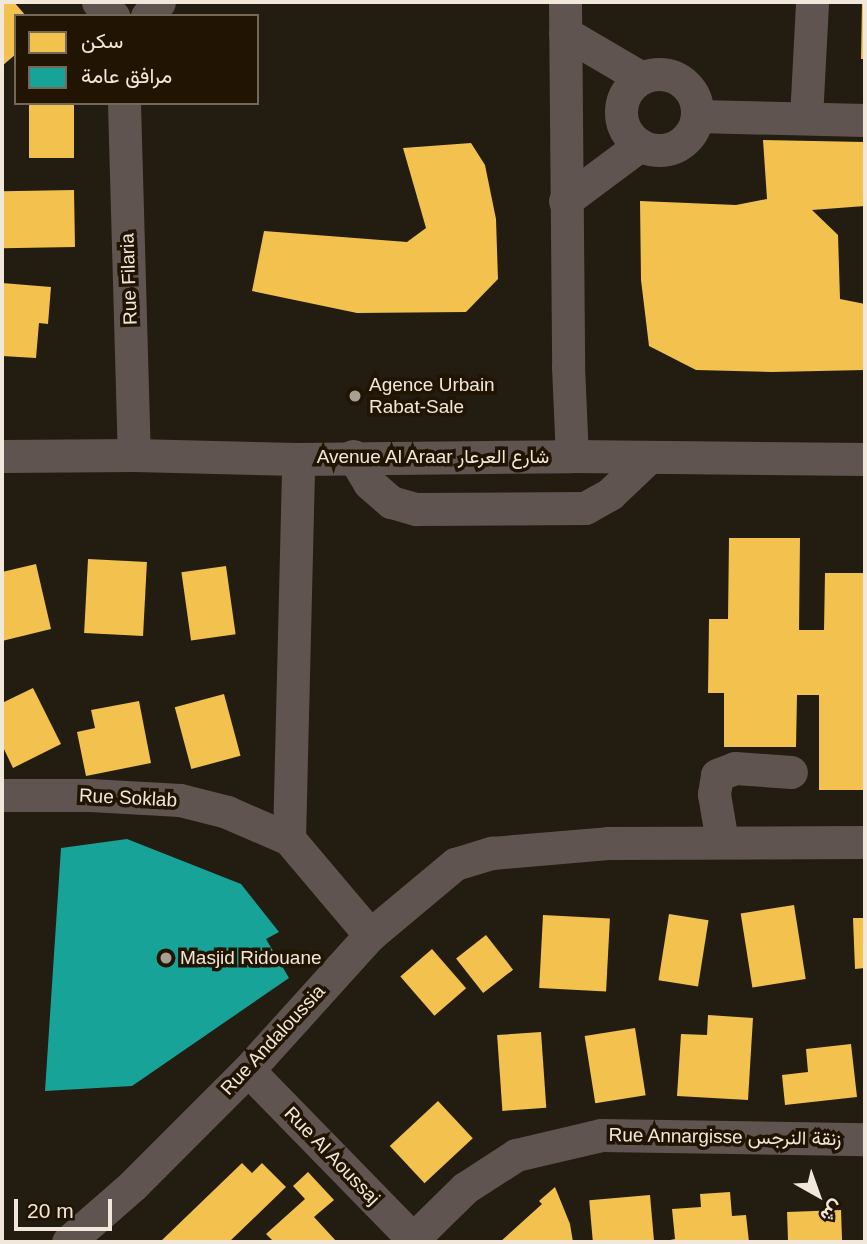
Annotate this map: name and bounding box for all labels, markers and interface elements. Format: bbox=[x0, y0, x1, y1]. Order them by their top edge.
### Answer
legend bbox=[14, 14, 259, 105]
text: سكن bbox=[81, 29, 123, 52]
text: مرافق عامة bbox=[81, 64, 172, 87]
street label: Rue Filaria bbox=[116, 233, 142, 325]
place label: Agence Urbain Rabat-Sale bbox=[369, 374, 495, 418]
marker: Agence Urbain Rabat-Sale bbox=[347, 388, 363, 404]
street label: Avenue Al Araar شارع العرعار bbox=[316, 446, 550, 468]
street label: Rue Soklab bbox=[78, 784, 178, 812]
place label: Masjid Ridouane bbox=[180, 947, 322, 969]
marker: Masjid Ridouane bbox=[158, 950, 174, 966]
street label: Rue Andaloussia bbox=[216, 980, 330, 1100]
street label: Rue Al Aoussaj bbox=[279, 1101, 385, 1211]
street label: Rue Annargisse زنقة النرجس bbox=[608, 1124, 842, 1150]
north arrow bbox=[783, 1160, 853, 1230]
scale bar bbox=[18, 1184, 116, 1228]
text: ش bbox=[816, 1196, 847, 1227]
text: 20 m bbox=[27, 1199, 74, 1222]

